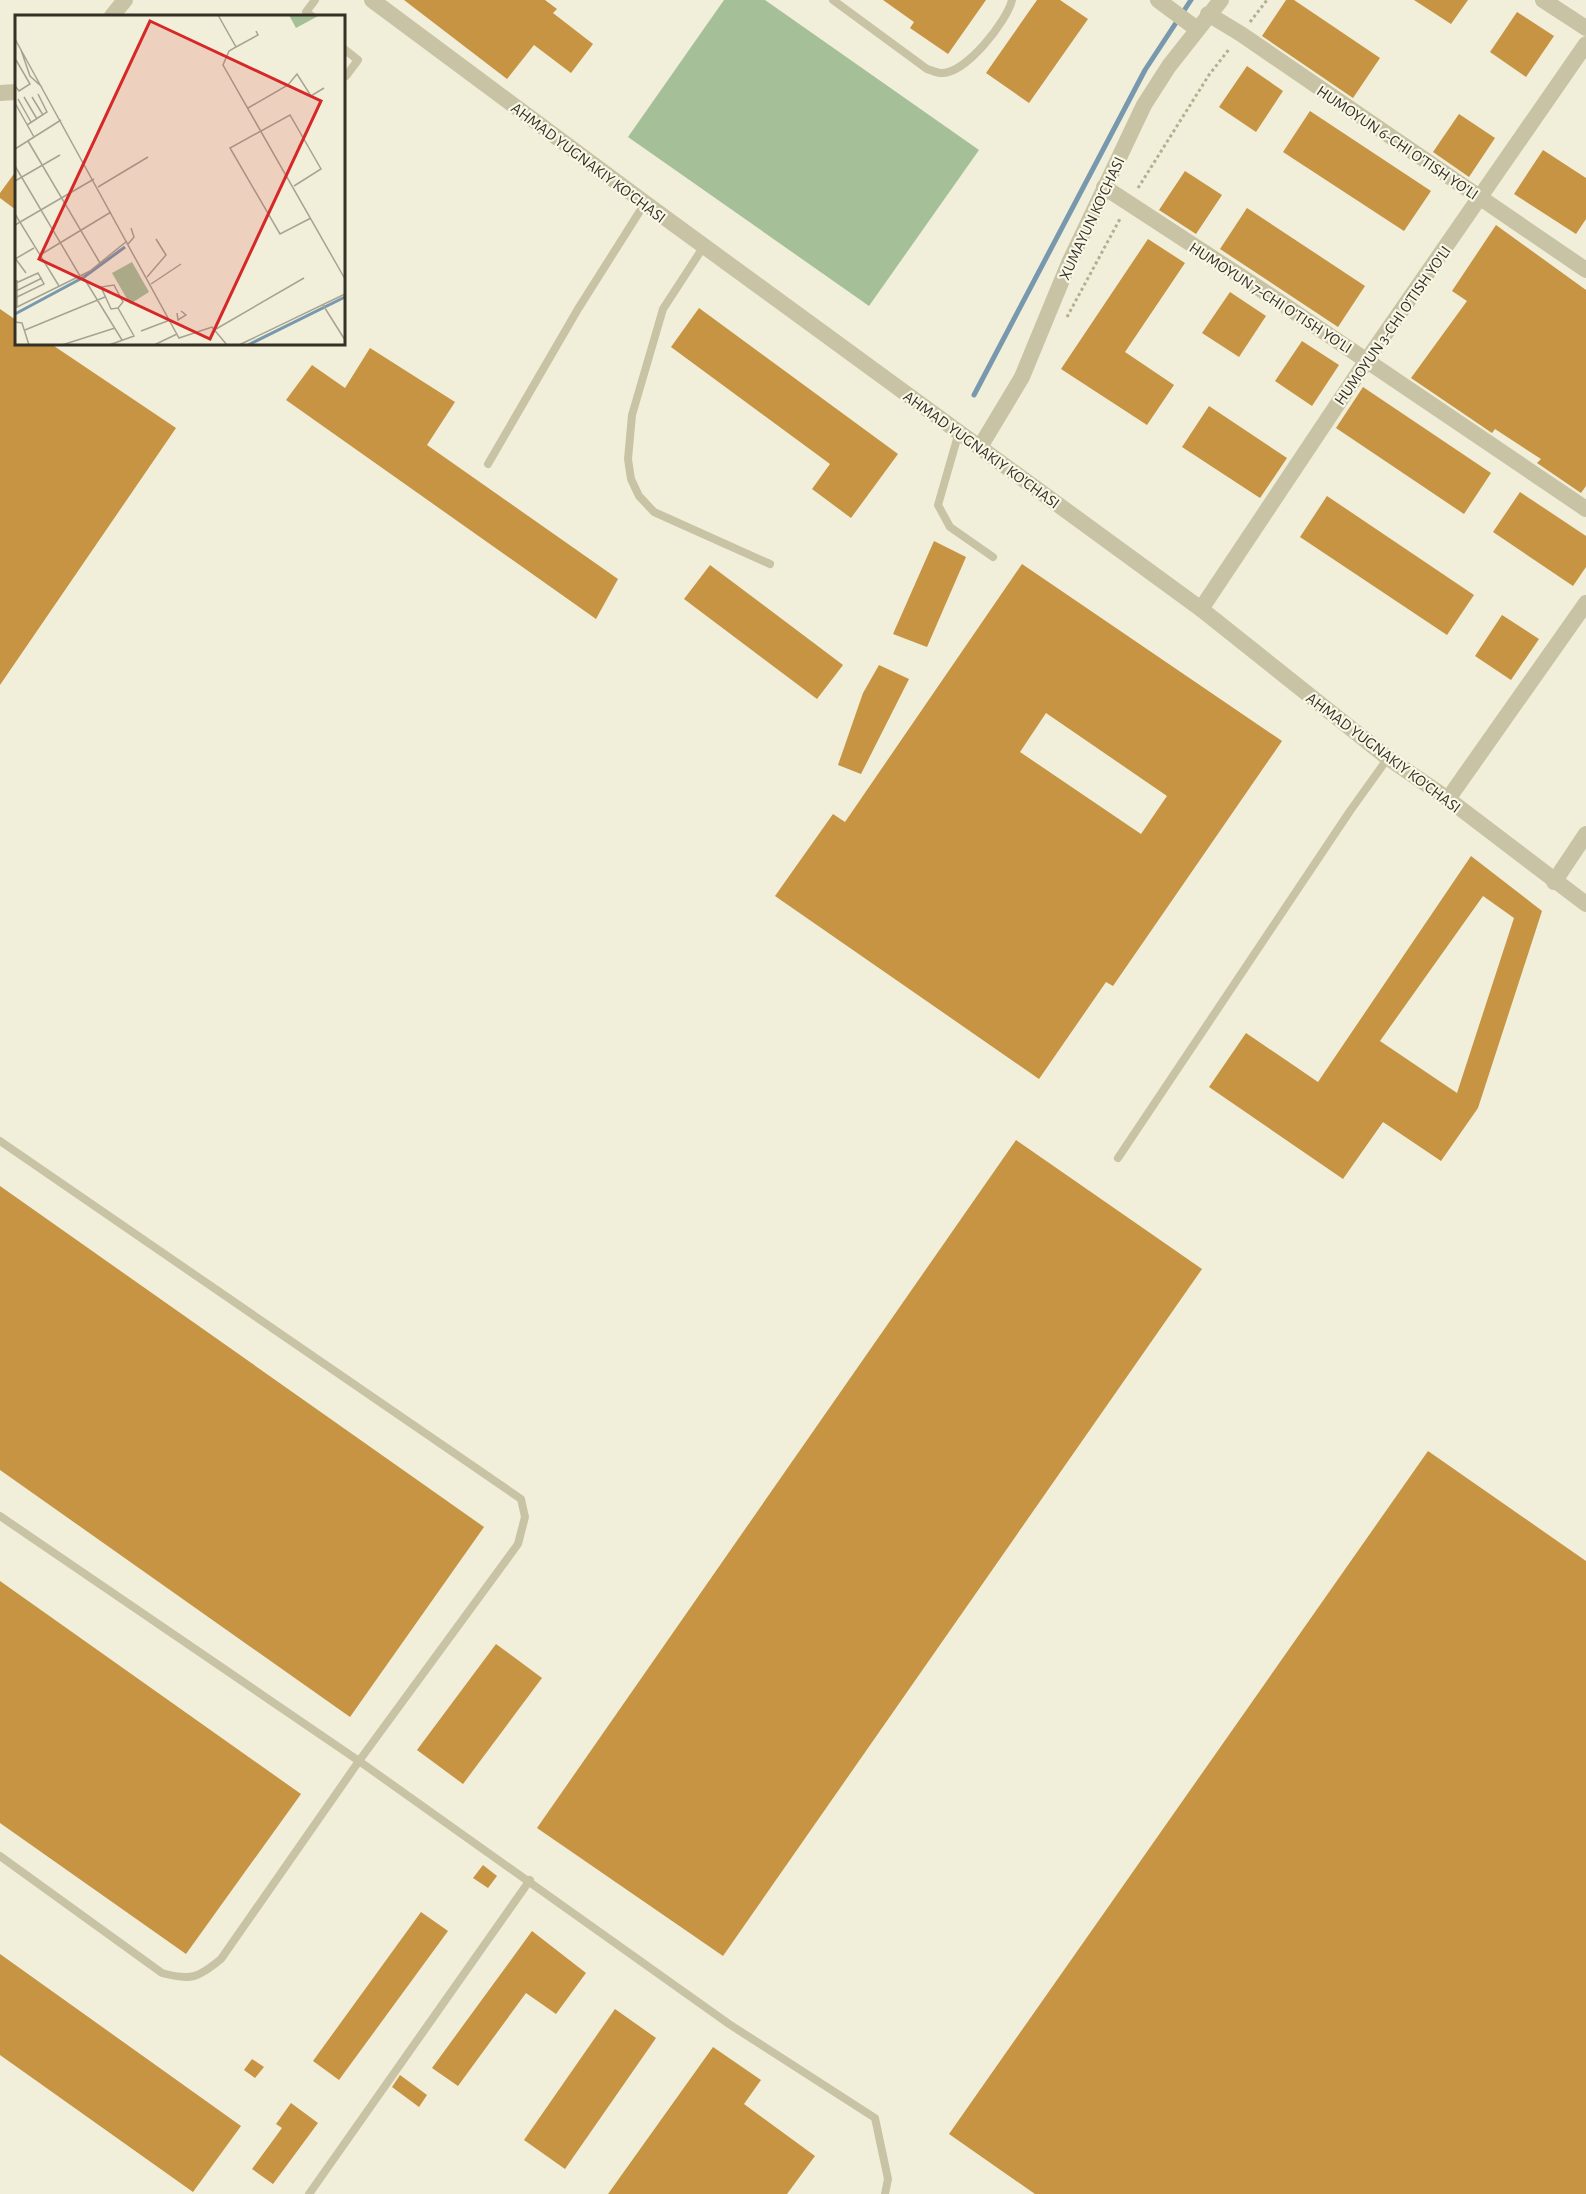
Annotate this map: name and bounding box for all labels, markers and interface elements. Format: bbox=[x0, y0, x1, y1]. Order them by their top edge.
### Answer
inset map bbox=[15, 15, 345, 345]
street label: HUMOYUN 6-CHI O'TISH YO'LI bbox=[1314, 83, 1481, 203]
street label: AHMAD YUGNAKIY KO'CHASI bbox=[508, 100, 668, 226]
street label: XUMAYUN KO'CHASI bbox=[1056, 154, 1127, 282]
street label: HUMOYUN 7-CHI O'TISH YO'LI bbox=[1186, 239, 1355, 356]
street label: HUMOYUN 3-CHI O'TISH YO'LI bbox=[1332, 243, 1454, 408]
street label: AHMAD YUGNAKIY KO'CHASI bbox=[900, 388, 1062, 512]
street label: AHMAD YUGNAKIY KO'CHASI bbox=[1303, 690, 1463, 816]

